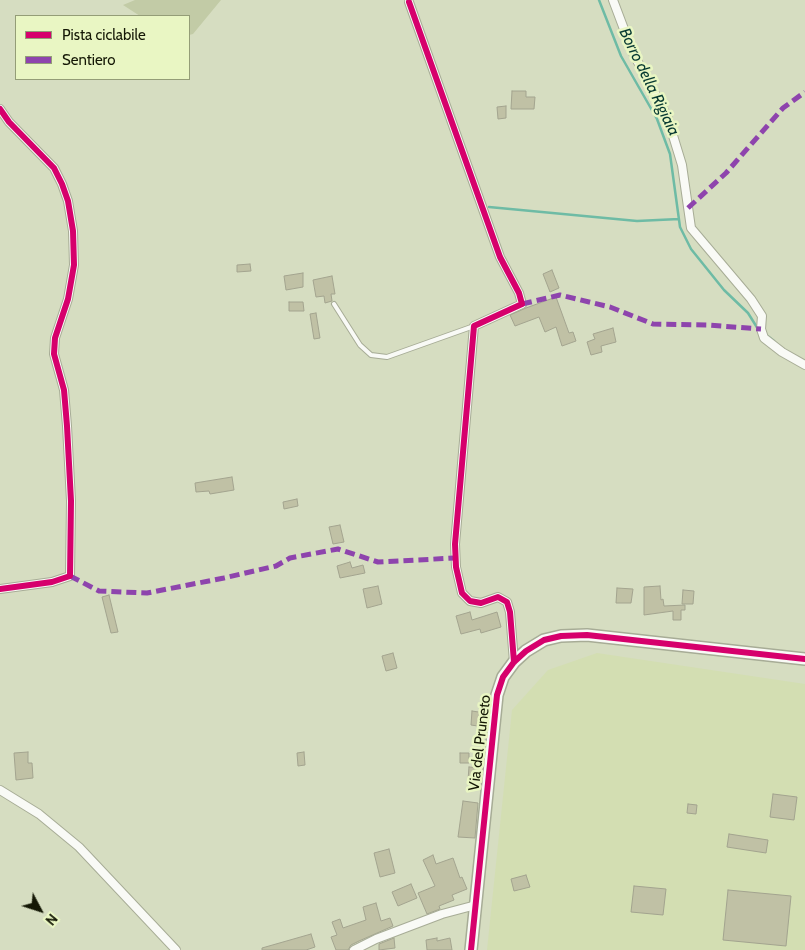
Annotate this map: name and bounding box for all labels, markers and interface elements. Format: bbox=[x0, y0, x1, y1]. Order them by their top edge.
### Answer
legend bbox=[15, 15, 190, 80]
water label: Borro della Rigiaia bbox=[615, 25, 683, 139]
text: Pista ciclabile bbox=[62, 26, 146, 44]
text: Sentiero bbox=[62, 51, 115, 69]
street label: Via del Pruneto bbox=[465, 694, 495, 792]
north arrow bbox=[15, 885, 65, 935]
text: N bbox=[41, 910, 62, 929]

